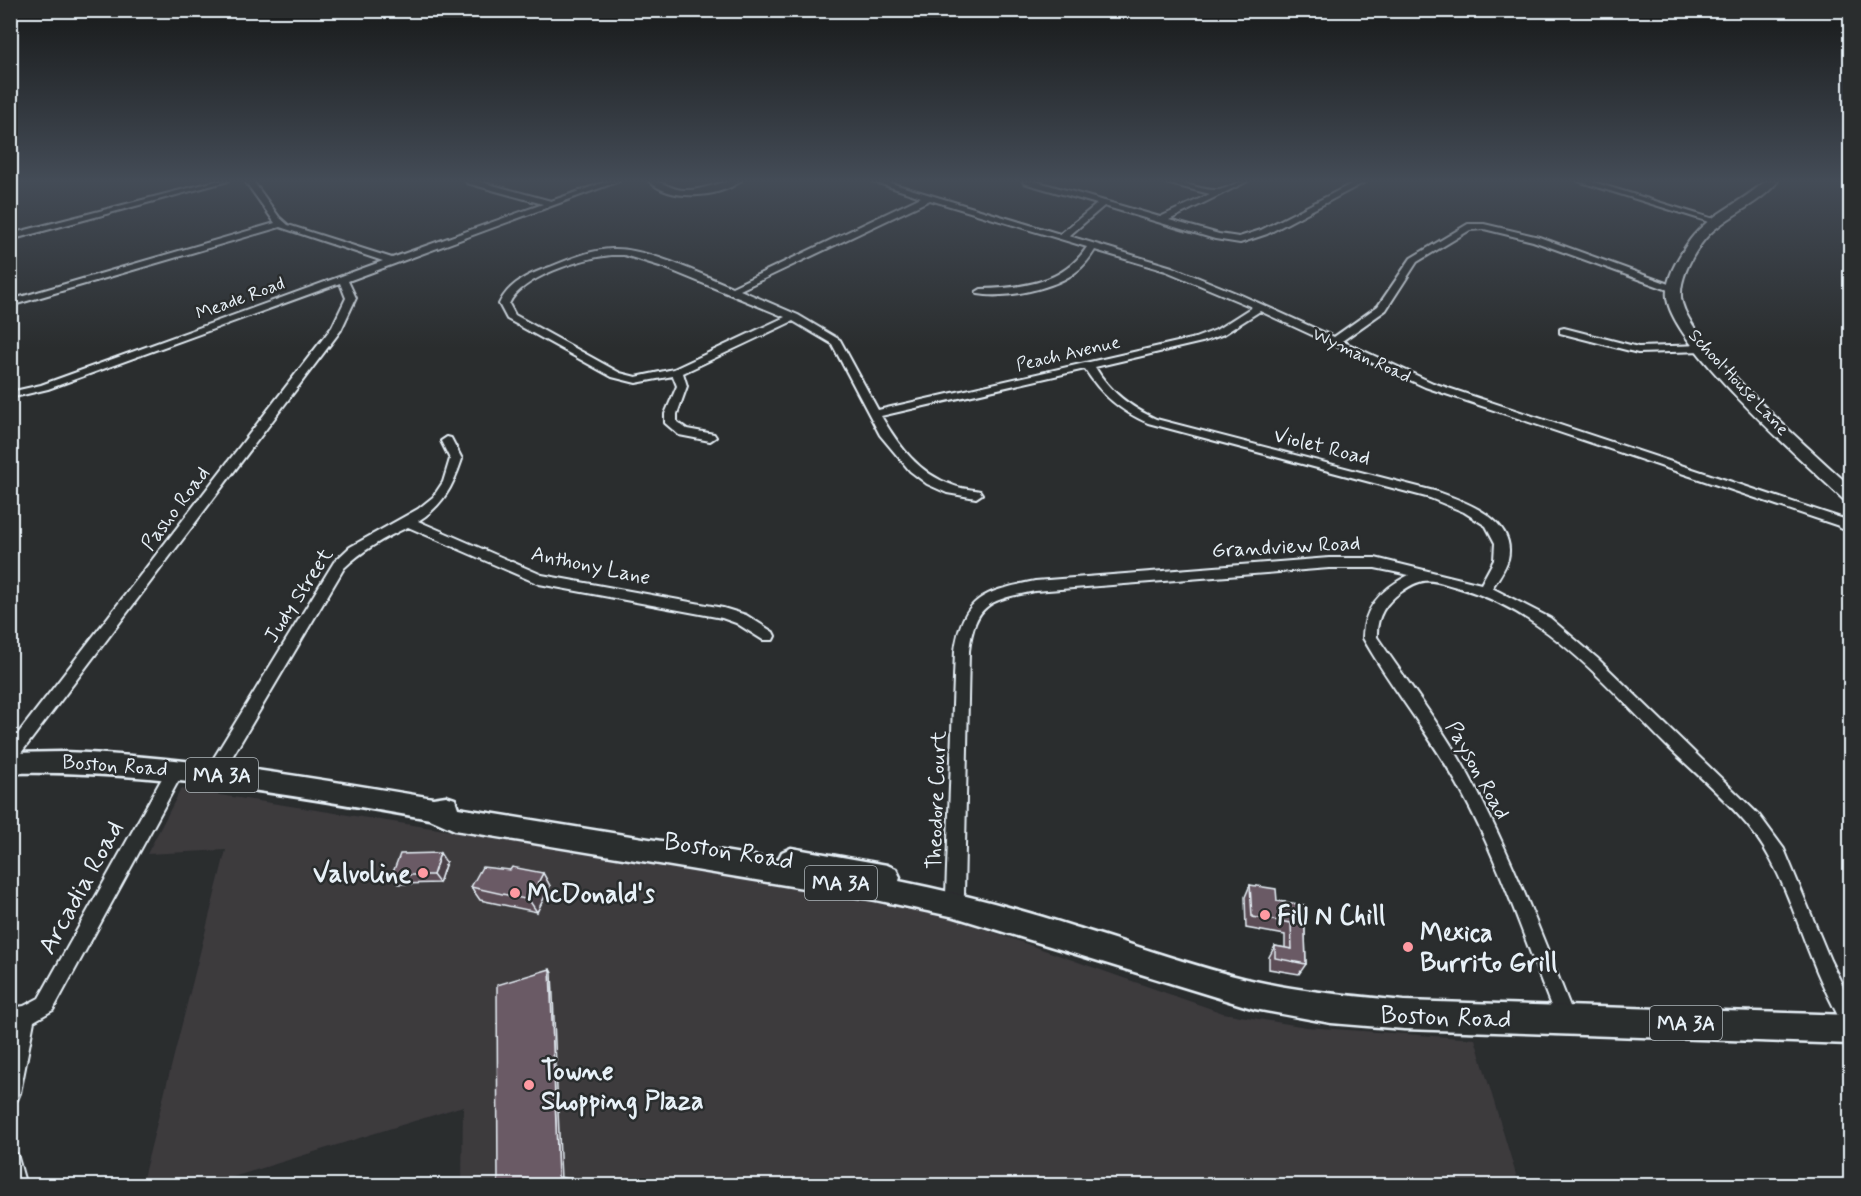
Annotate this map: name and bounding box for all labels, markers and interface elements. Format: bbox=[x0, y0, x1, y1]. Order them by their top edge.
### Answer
street label: Meade Road bbox=[193, 272, 288, 326]
street label: Wyman Road bbox=[1308, 323, 1415, 389]
street label: School House Lane bbox=[1683, 324, 1794, 441]
street label: Peach Avenue bbox=[1014, 330, 1123, 378]
street label: Violet Road bbox=[1270, 421, 1373, 472]
street label: Pasho Road bbox=[135, 461, 217, 556]
street label: Grandview Road bbox=[1211, 529, 1361, 565]
street label: Anthony Lane bbox=[529, 540, 653, 592]
street label: Judy Street bbox=[258, 542, 340, 648]
street label: Payson Road bbox=[1439, 716, 1516, 825]
street label: Theodore Court bbox=[921, 730, 953, 870]
street label: Boston Road bbox=[61, 748, 169, 784]
road number: MA 3A bbox=[186, 758, 258, 792]
street label: Arcadia Road bbox=[31, 815, 133, 961]
street label: Boston Road bbox=[661, 825, 796, 879]
place label: Valvoline bbox=[313, 858, 411, 892]
marker: Valvoline bbox=[416, 866, 430, 880]
road number: MA 3A bbox=[805, 866, 877, 900]
place label: McDonald's bbox=[527, 878, 655, 912]
marker: McDonald's bbox=[508, 886, 522, 900]
place label: Fill N Chill bbox=[1277, 900, 1385, 934]
marker: Fill N Chill bbox=[1258, 908, 1272, 922]
place label: Mexica Burrito Grill bbox=[1420, 917, 1557, 981]
marker: Mexica Burrito Grill bbox=[1401, 940, 1415, 954]
street label: Boston Road bbox=[1380, 999, 1512, 1037]
road number: MA 3A bbox=[1650, 1006, 1722, 1040]
place label: Towne Shopping Plaza bbox=[541, 1055, 704, 1120]
marker: Towne Shopping Plaza bbox=[522, 1078, 536, 1092]

